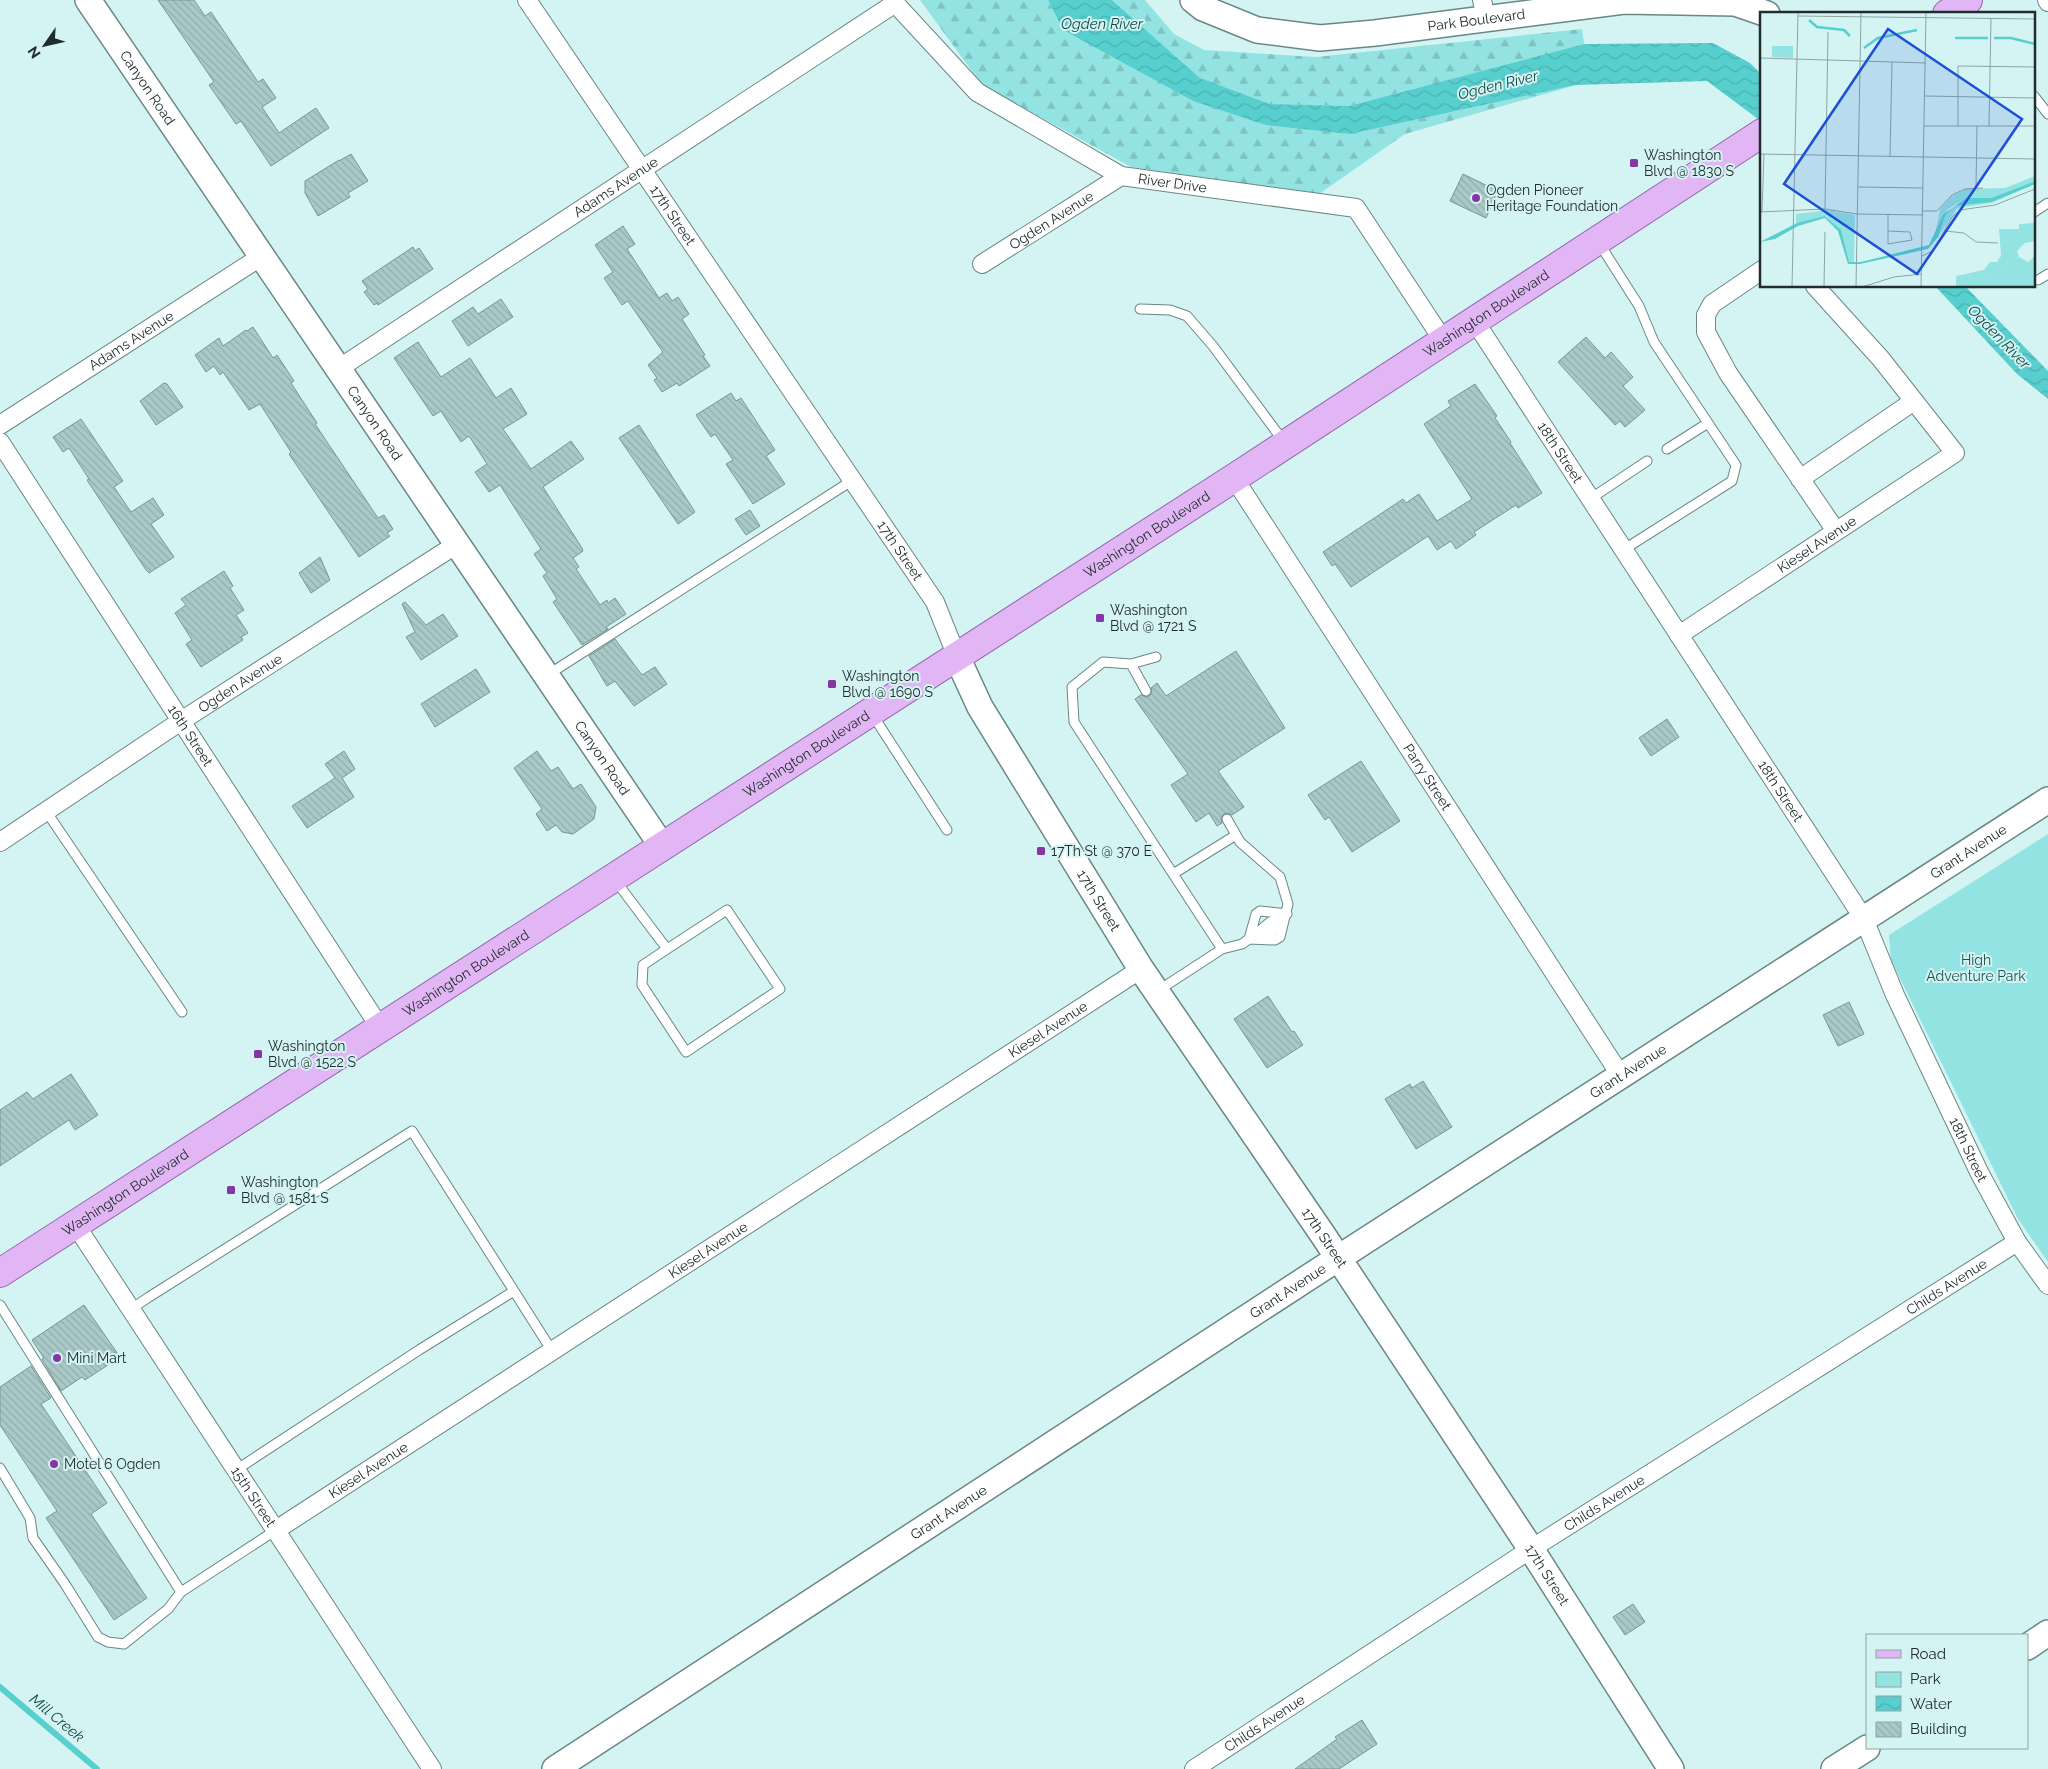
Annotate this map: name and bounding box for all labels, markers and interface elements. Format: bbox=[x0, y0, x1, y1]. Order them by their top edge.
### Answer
street label: Park Boulevard bbox=[1426, 6, 1526, 34]
inset map bbox=[1760, 12, 2036, 288]
water label: Ogden River bbox=[1061, 15, 1144, 33]
north arrow bbox=[20, 20, 70, 70]
text: N bbox=[25, 43, 44, 61]
street label: Canyon Road bbox=[117, 48, 178, 128]
water label: Ogden River bbox=[1456, 66, 1541, 104]
place label: Washington Blvd @ 1830 S bbox=[1644, 147, 1735, 179]
street label: Adams Avenue bbox=[570, 153, 661, 220]
marker: Washington Blvd @ 1830 S bbox=[1628, 157, 1640, 169]
street label: River Drive bbox=[1137, 170, 1208, 196]
street label: 17th Street bbox=[647, 182, 699, 248]
place label: Ogden Pioneer Heritage Foundation bbox=[1486, 182, 1618, 214]
street label: Ogden Avenue bbox=[1006, 188, 1096, 253]
marker: Ogden Pioneer Heritage Foundation bbox=[1470, 192, 1482, 204]
street label: Washington Boulevard bbox=[1420, 266, 1552, 360]
water label: Ogden River bbox=[1964, 301, 2034, 373]
street label: Adams Avenue bbox=[86, 307, 176, 374]
street label: Canyon Road bbox=[344, 383, 406, 463]
street label: 18th Street bbox=[1535, 419, 1586, 486]
street label: Washington Boulevard bbox=[1080, 488, 1213, 581]
street label: Kiesel Avenue bbox=[1774, 512, 1859, 576]
street label: 17th Street bbox=[874, 518, 926, 584]
place label: Washington Blvd @ 1721 S bbox=[1110, 602, 1197, 634]
marker: Washington Blvd @ 1721 S bbox=[1094, 612, 1106, 624]
street label: Ogden Avenue bbox=[195, 650, 285, 716]
place label: Washington Blvd @ 1690 S bbox=[842, 668, 933, 700]
marker: Washington Blvd @ 1690 S bbox=[826, 678, 838, 690]
street label: 16th Street bbox=[165, 702, 216, 769]
street label: Washington Boulevard bbox=[740, 707, 872, 800]
street label: Canyon Road bbox=[571, 718, 633, 798]
street label: Parry Street bbox=[1400, 741, 1455, 813]
street label: 18th Street bbox=[1755, 757, 1807, 825]
street label: Grant Avenue bbox=[1927, 821, 2009, 882]
place label: 17Th St @ 370 E bbox=[1051, 843, 1152, 859]
marker: 17Th St @ 370 E bbox=[1035, 845, 1047, 857]
street label: 17th Street bbox=[1074, 867, 1124, 934]
street label: Washington Boulevard bbox=[399, 926, 532, 1020]
park label: High Adventure Park bbox=[1926, 952, 2026, 984]
street label: Kiesel Avenue bbox=[1005, 998, 1090, 1061]
place label: Washington Blvd @ 1522 S bbox=[268, 1038, 356, 1070]
street label: Grant Avenue bbox=[1587, 1041, 1669, 1102]
marker: Washington Blvd @ 1522 S bbox=[252, 1048, 264, 1060]
street label: 18th Street bbox=[1946, 1115, 1991, 1185]
street label: Washington Boulevard bbox=[59, 1146, 191, 1239]
place label: Washington Blvd @ 1581 S bbox=[241, 1174, 329, 1206]
marker: Washington Blvd @ 1581 S bbox=[225, 1184, 237, 1196]
street label: 17th Street bbox=[1299, 1205, 1351, 1271]
street label: Kiesel Avenue bbox=[666, 1218, 751, 1281]
street label: Childs Avenue bbox=[1903, 1255, 1990, 1318]
street label: Grant Avenue bbox=[1247, 1260, 1329, 1321]
place label: Mini Mart bbox=[67, 1350, 127, 1366]
marker: Mini Mart bbox=[51, 1352, 63, 1364]
street label: Kiesel Avenue bbox=[326, 1439, 411, 1502]
place label: Motel 6 Ogden bbox=[64, 1456, 160, 1472]
marker: Motel 6 Ogden bbox=[48, 1458, 60, 1470]
street label: 15th Street bbox=[228, 1463, 279, 1530]
street label: Childs Avenue bbox=[1561, 1471, 1648, 1534]
street label: Grant Avenue bbox=[908, 1482, 990, 1543]
street label: 17th Street bbox=[1522, 1541, 1573, 1608]
legend bbox=[1866, 1634, 2028, 1749]
text: Road bbox=[1910, 1645, 1946, 1663]
text: Park bbox=[1910, 1670, 1941, 1688]
water label: Mill Creek bbox=[26, 1690, 88, 1746]
street label: Childs Avenue bbox=[1221, 1691, 1307, 1755]
text: Water bbox=[1910, 1695, 1953, 1713]
text: Building bbox=[1910, 1720, 1967, 1738]

